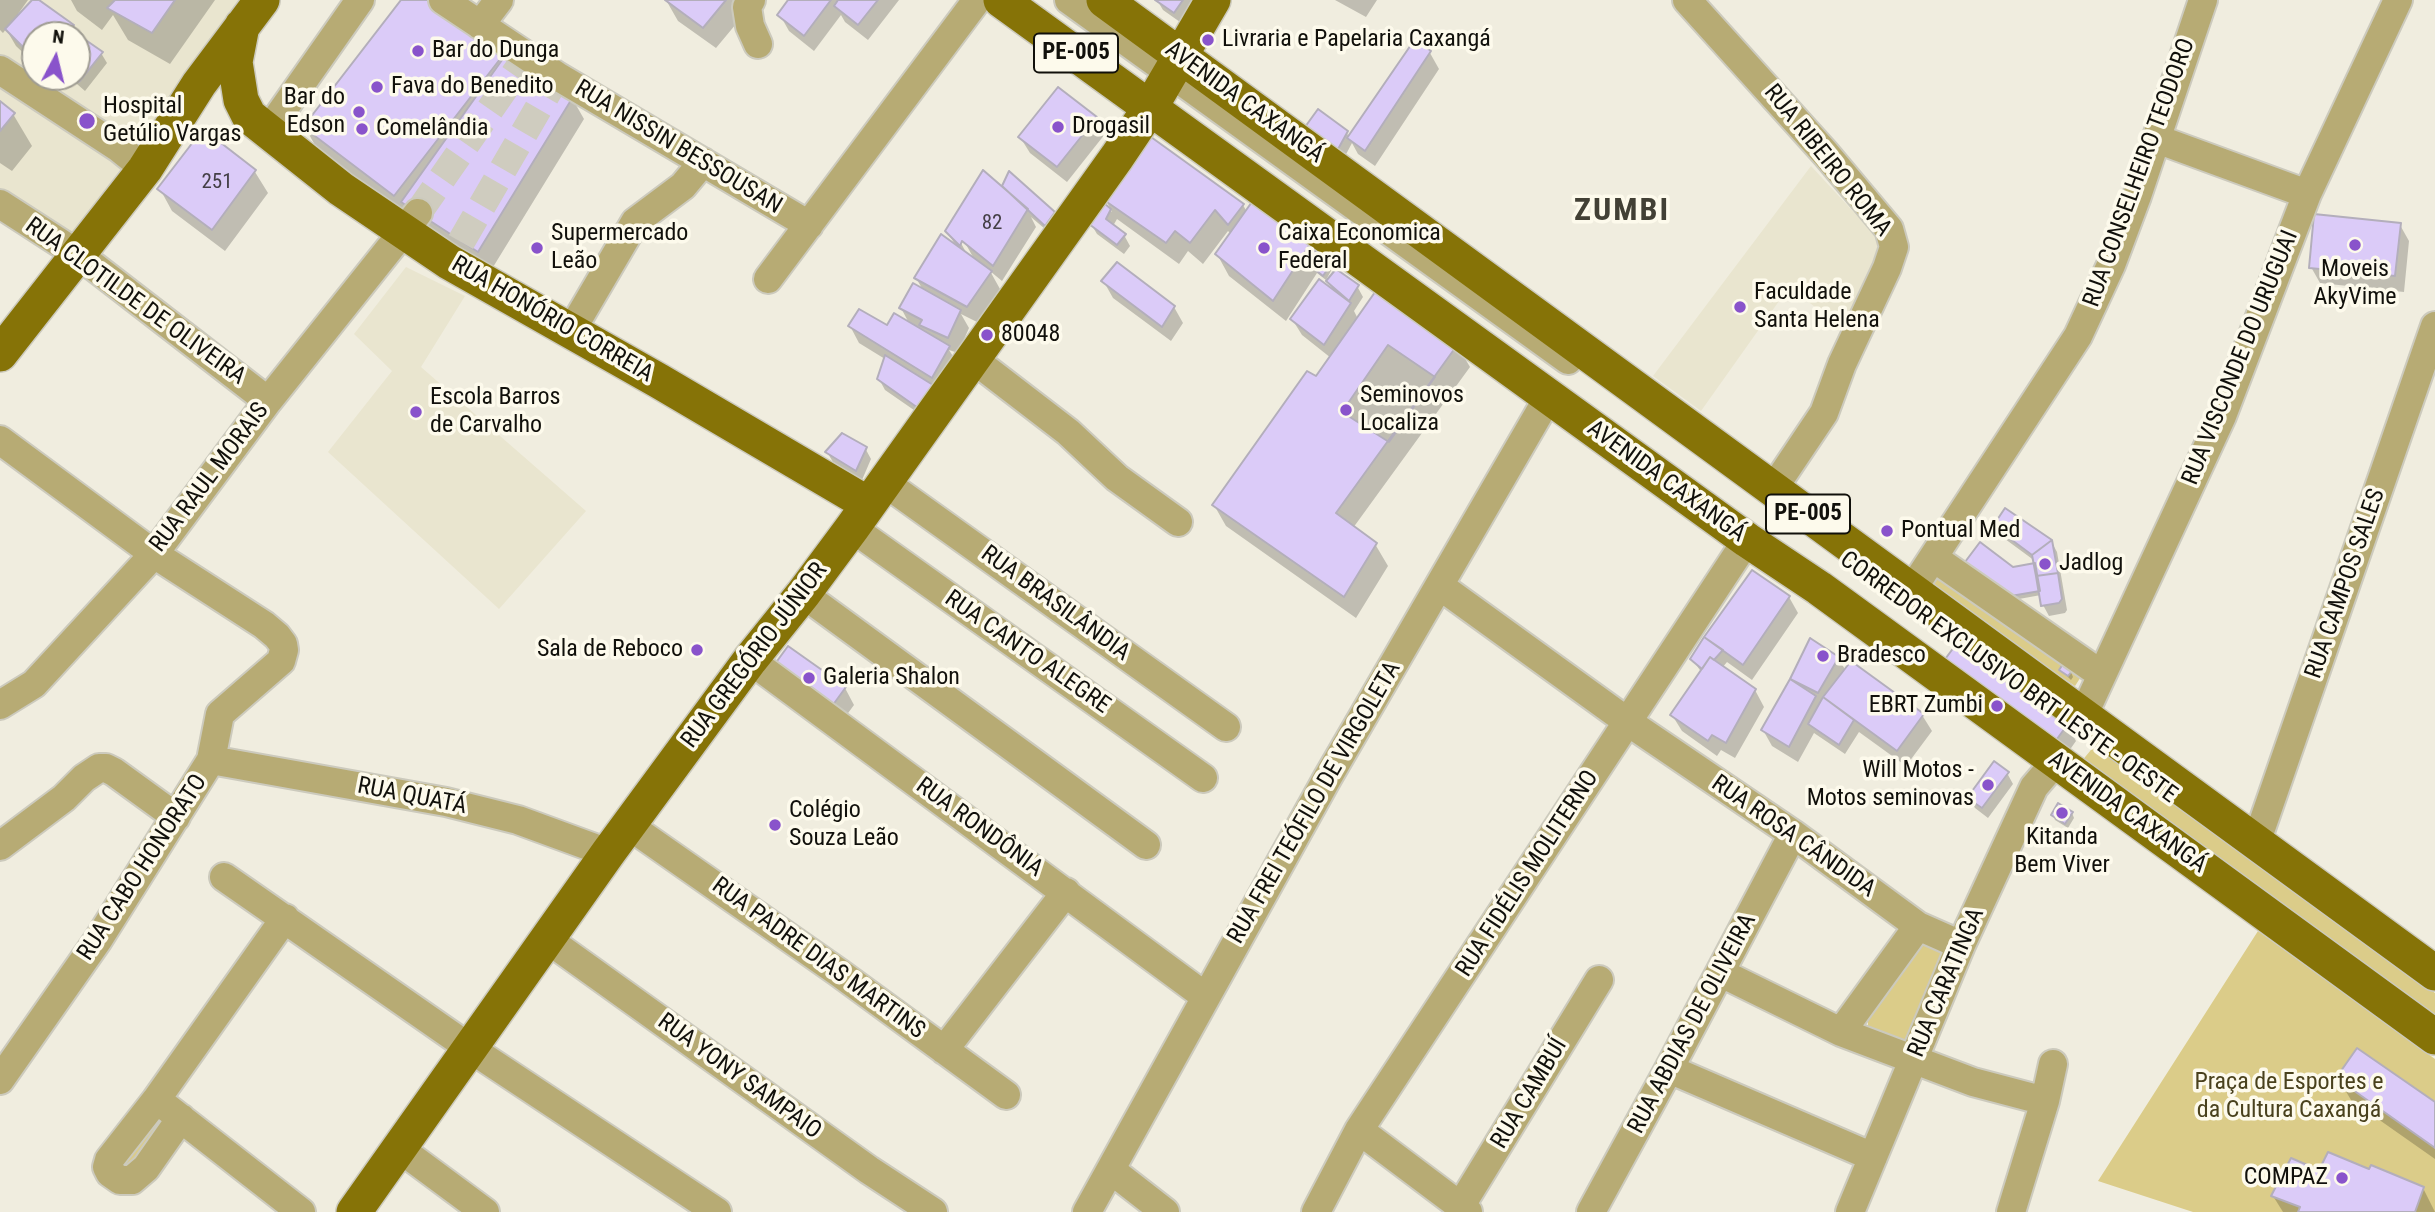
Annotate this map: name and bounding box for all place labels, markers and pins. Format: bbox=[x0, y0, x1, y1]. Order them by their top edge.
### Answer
place label: Livraria e Papelaria Caxangá bbox=[1222, 26, 1491, 54]
marker: Livraria e Papelaria Caxangá bbox=[1200, 32, 1216, 48]
place label: Bar do Dunga bbox=[432, 37, 559, 65]
marker: Bar do Dunga bbox=[410, 43, 426, 59]
place label: Fava do Benedito bbox=[391, 73, 554, 101]
marker: Fava do Benedito bbox=[369, 79, 385, 95]
place label: Bar do Edson bbox=[284, 84, 345, 140]
place label: Hospital Getúlio Vargas bbox=[103, 93, 241, 149]
marker: Bar do Edson bbox=[351, 104, 367, 120]
marker: Hospital Getúlio Vargas bbox=[77, 111, 97, 131]
place label: Drogasil bbox=[1072, 113, 1150, 141]
place label: Comelândia bbox=[376, 115, 489, 143]
marker: Drogasil bbox=[1050, 119, 1066, 135]
marker: Comelândia bbox=[354, 121, 370, 137]
place label: Supermercado Leão bbox=[551, 220, 688, 276]
place label: Caixa Economica Federal bbox=[1278, 220, 1441, 276]
marker: Moveis AkyVime bbox=[2347, 237, 2363, 253]
marker: Supermercado Leão bbox=[529, 240, 545, 256]
marker: Caixa Economica Federal bbox=[1256, 240, 1272, 256]
place label: Moveis AkyVime bbox=[2314, 256, 2396, 312]
place label: Faculdade Santa Helena bbox=[1754, 279, 1880, 335]
marker: Faculdade Santa Helena bbox=[1732, 299, 1748, 315]
place label: 80048 bbox=[1001, 321, 1060, 349]
marker: 80048 bbox=[979, 327, 995, 343]
place label: Seminovos Localiza bbox=[1360, 382, 1464, 438]
place label: Escola Barros de Carvalho bbox=[430, 384, 560, 440]
marker: Seminovos Localiza bbox=[1338, 402, 1354, 418]
marker: Escola Barros de Carvalho bbox=[408, 404, 424, 420]
place label: Pontual Med bbox=[1901, 517, 2020, 545]
marker: Pontual Med bbox=[1879, 523, 1895, 539]
place label: Jadlog bbox=[2059, 550, 2123, 578]
marker: Jadlog bbox=[2037, 556, 2053, 572]
place label: Sala de Reboco bbox=[537, 636, 683, 664]
marker: Sala de Reboco bbox=[689, 642, 705, 658]
place label: Bradesco bbox=[1837, 642, 1926, 670]
marker: Bradesco bbox=[1815, 648, 1831, 664]
place label: Galeria Shalon bbox=[823, 664, 960, 692]
marker: Galeria Shalon bbox=[801, 670, 817, 686]
place label: EBRT Zumbi bbox=[1869, 692, 1983, 720]
marker: EBRT Zumbi bbox=[1989, 698, 2005, 714]
place label: Will Motos - Motos seminovas bbox=[1807, 757, 1974, 813]
marker: Will Motos - Motos seminovas bbox=[1980, 777, 1996, 793]
place label: Colégio Souza Leão bbox=[789, 797, 899, 853]
marker: Kitanda Bem Viver bbox=[2054, 805, 2070, 821]
marker: Colégio Souza Leão bbox=[767, 817, 783, 833]
place label: Kitanda Bem Viver bbox=[2014, 824, 2110, 880]
place label: COMPAZ bbox=[2244, 1164, 2328, 1192]
marker: COMPAZ bbox=[2334, 1170, 2350, 1186]

